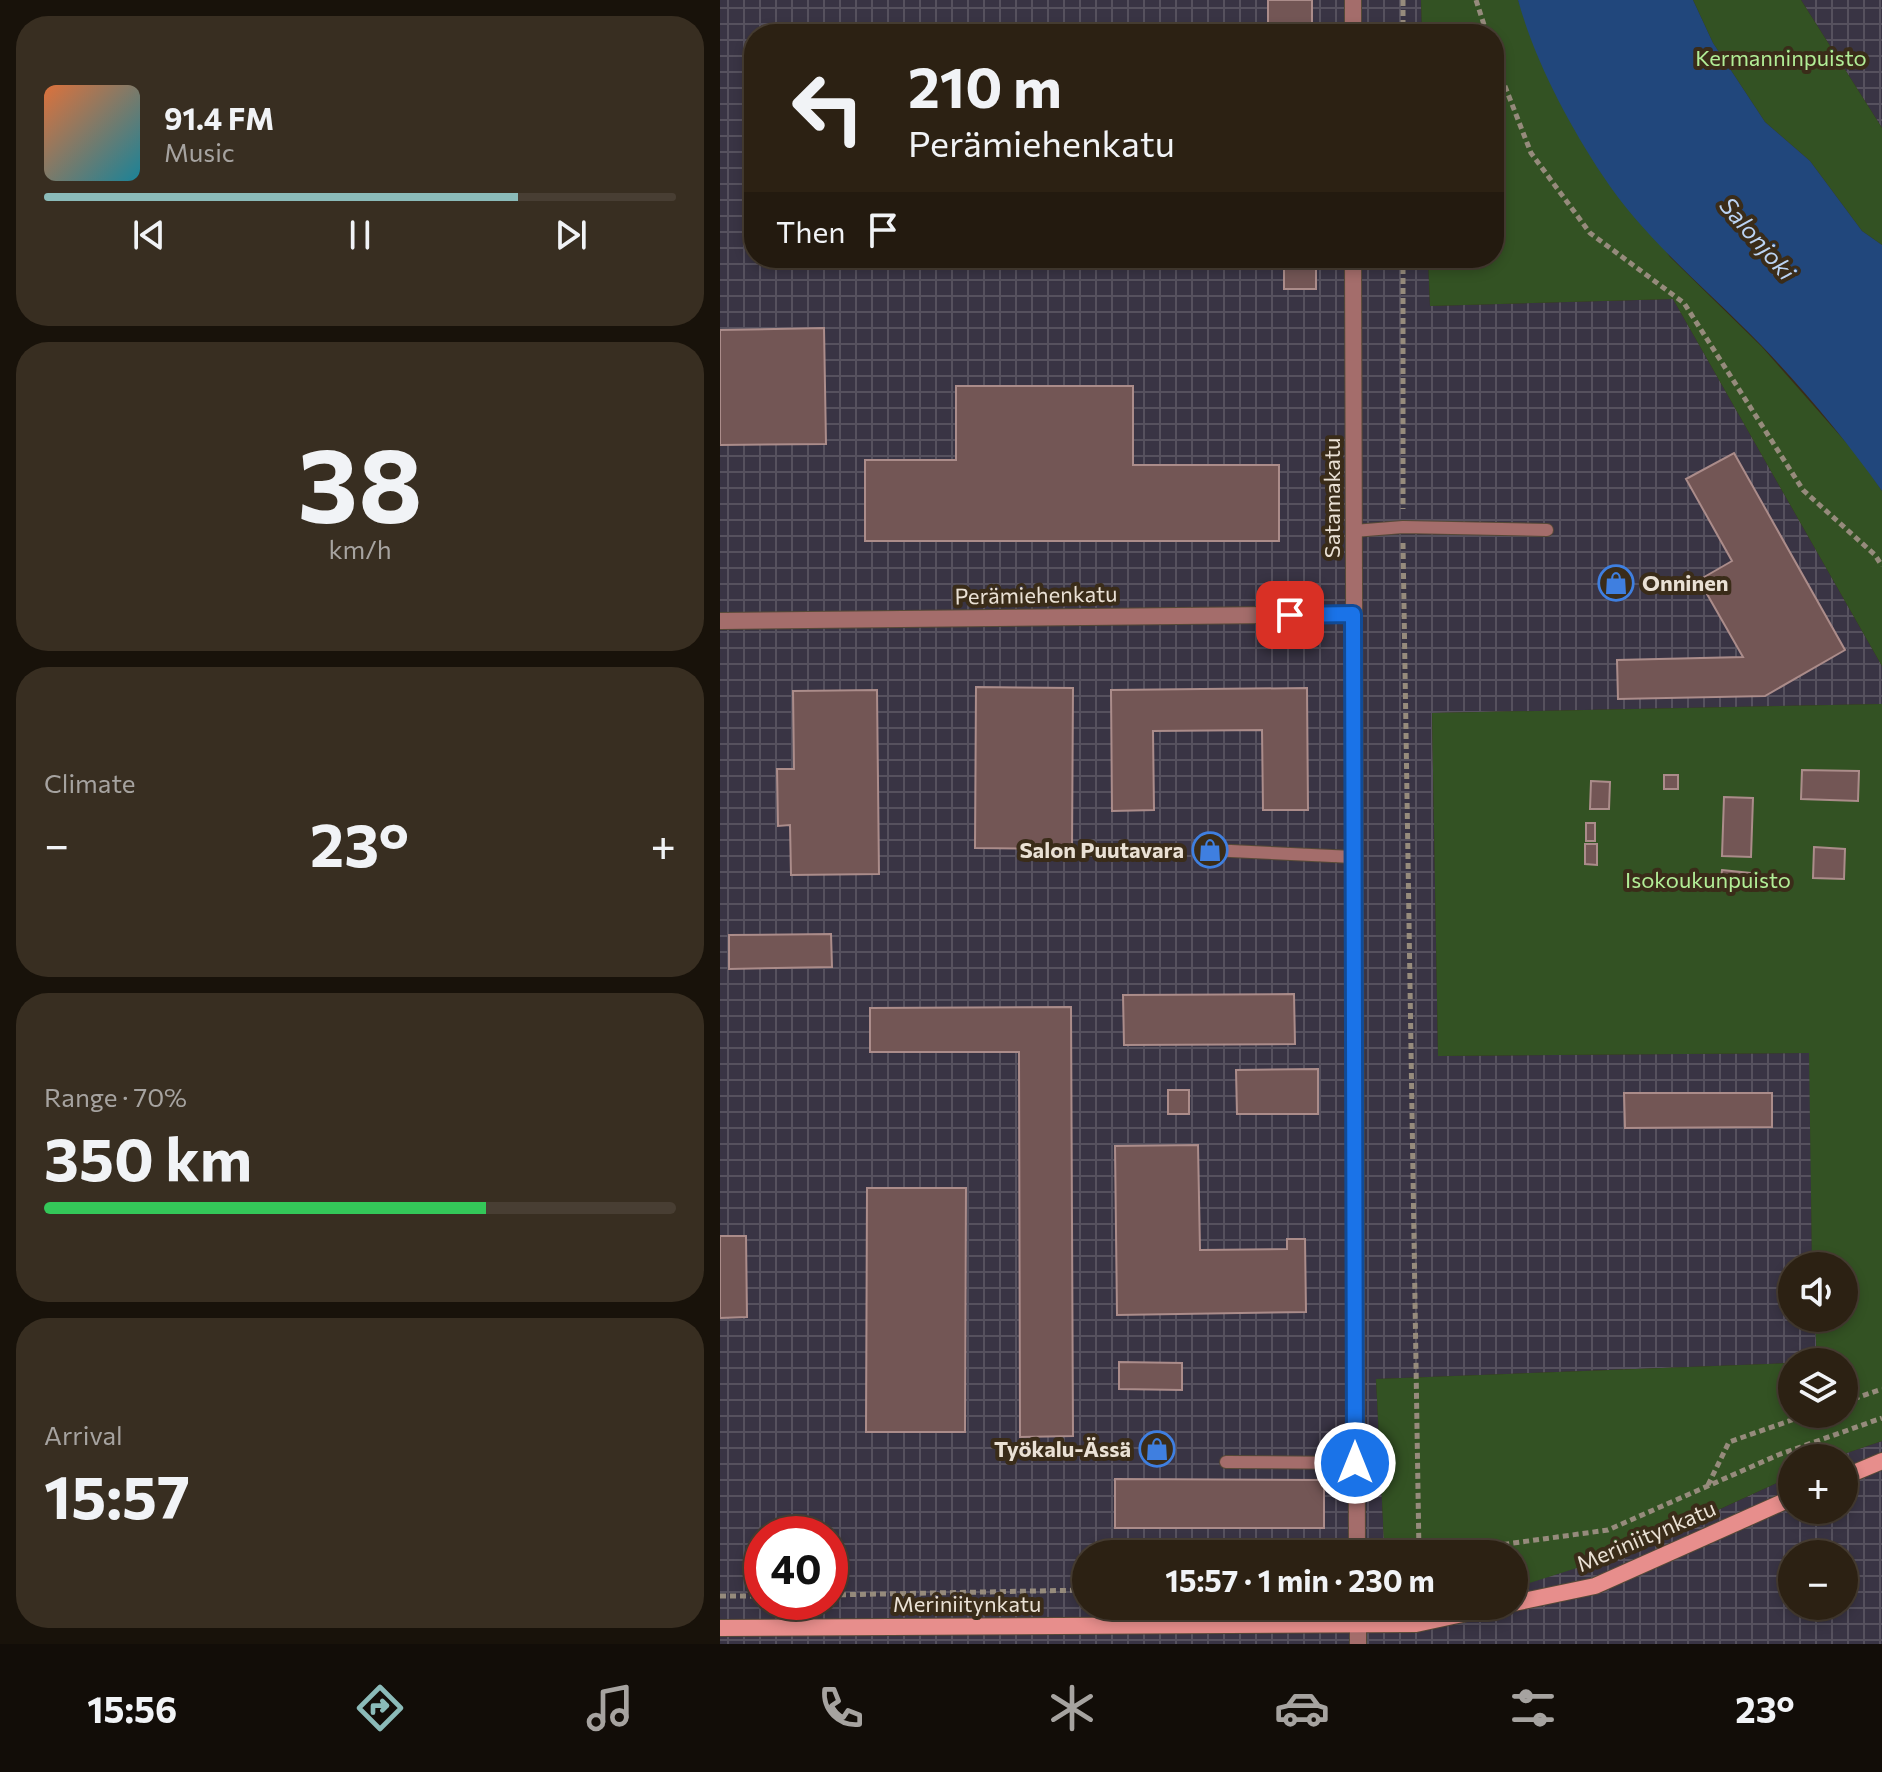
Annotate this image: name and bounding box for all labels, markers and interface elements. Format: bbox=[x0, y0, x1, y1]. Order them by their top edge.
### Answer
park label: Kermanninpuisto bbox=[1695, 44, 1867, 71]
text: 210 m bbox=[908, 51, 1062, 120]
icon: left bbox=[776, 56, 880, 160]
text: 91.4 FM bbox=[164, 99, 274, 136]
text: Perämiehenkatu bbox=[908, 120, 1175, 164]
text: Music bbox=[164, 136, 235, 167]
water label: Salonjoki bbox=[1714, 191, 1803, 286]
icon: arrive bbox=[861, 208, 905, 252]
text: Then bbox=[776, 212, 845, 249]
icon: previous bbox=[127, 213, 171, 257]
icon: pause bbox=[338, 213, 382, 257]
icon: next bbox=[549, 213, 593, 257]
text: 38 bbox=[298, 417, 422, 544]
street label: Satamakatu bbox=[1318, 438, 1345, 558]
text: km/h bbox=[328, 533, 392, 564]
shop icon: Onninen bbox=[1597, 564, 1635, 602]
place label: Onninen bbox=[1642, 569, 1729, 596]
street label: Perämiehenkatu bbox=[954, 580, 1118, 609]
pin bbox=[1256, 581, 1324, 649]
icon: arrive bbox=[1268, 593, 1312, 637]
text: Climate bbox=[44, 767, 136, 798]
text: 23° bbox=[310, 806, 409, 879]
text: − bbox=[44, 816, 69, 870]
text: + bbox=[650, 816, 676, 870]
shop icon: Salon Puutavara bbox=[1191, 831, 1229, 869]
place label: Salon Puutavara bbox=[1019, 836, 1184, 863]
park label: Isokoukunpuisto bbox=[1625, 866, 1791, 893]
text: Range · 70% bbox=[44, 1081, 187, 1112]
text: 350 km bbox=[44, 1120, 252, 1193]
map controls bbox=[1778, 1252, 1858, 1620]
button: sound bbox=[1778, 1252, 1858, 1332]
button: layers bbox=[1778, 1348, 1858, 1428]
text: Arrival bbox=[44, 1419, 123, 1450]
position arrow bbox=[1313, 1421, 1397, 1505]
shop icon: Työkalu-Ässä bbox=[1138, 1430, 1176, 1468]
place label: Työkalu-Ässä bbox=[994, 1435, 1131, 1462]
button: + bbox=[1778, 1444, 1858, 1524]
text: 15:57 bbox=[44, 1458, 190, 1531]
street label: Meriniitynkatu bbox=[1572, 1494, 1720, 1577]
speed limit sign: 40 bbox=[744, 1516, 848, 1620]
button: − bbox=[1778, 1540, 1858, 1620]
text: 15:57 · 1 min · 230 m bbox=[1165, 1561, 1435, 1598]
street label: Meriniitynkatu bbox=[893, 1590, 1041, 1617]
icon: directions bbox=[352, 1680, 408, 1736]
icon: music bbox=[582, 1680, 638, 1736]
icon: phone bbox=[813, 1680, 869, 1736]
icon: climate bbox=[1044, 1680, 1100, 1736]
icon: car bbox=[1274, 1680, 1330, 1736]
icon: filters bbox=[1505, 1680, 1561, 1736]
text: 15:56 bbox=[87, 1686, 177, 1730]
text: 23° bbox=[1735, 1686, 1795, 1730]

